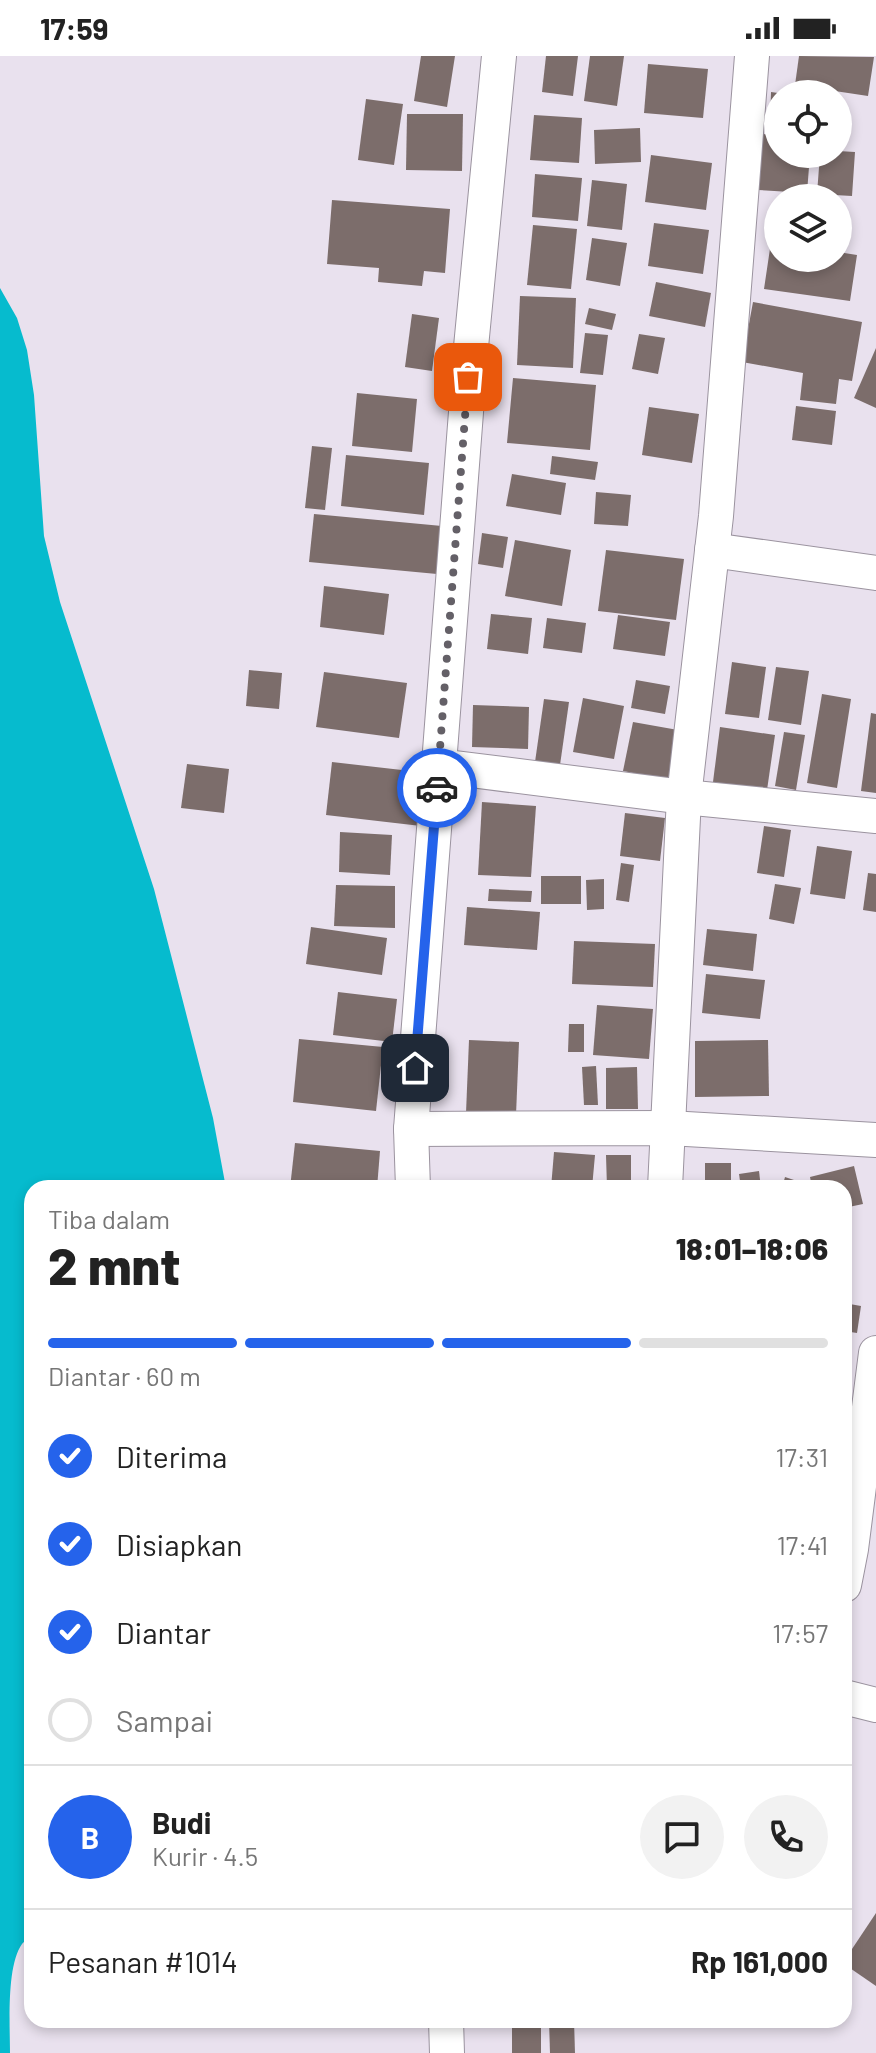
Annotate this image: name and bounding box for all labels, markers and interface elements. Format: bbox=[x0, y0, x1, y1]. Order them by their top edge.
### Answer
text: 17:59 bbox=[40, 10, 109, 46]
map controls bbox=[764, 80, 852, 272]
button: locate bbox=[764, 80, 852, 168]
button: layers bbox=[764, 184, 852, 272]
pin bbox=[434, 343, 502, 411]
icon: bag bbox=[446, 355, 490, 399]
courier bbox=[397, 748, 477, 828]
icon: car bbox=[415, 766, 459, 810]
pin bbox=[381, 1034, 449, 1102]
icon: home bbox=[393, 1046, 437, 1090]
text: Tiba dalam bbox=[48, 1203, 170, 1234]
text: 18:01–18:06 bbox=[676, 1230, 828, 1266]
text: 2 mnt bbox=[48, 1233, 180, 1295]
text: Diantar · 60 m bbox=[48, 1360, 201, 1391]
icon: check bbox=[48, 1434, 92, 1478]
text: Diterima bbox=[116, 1438, 227, 1474]
text: 17:31 bbox=[775, 1441, 828, 1472]
icon: check bbox=[48, 1522, 92, 1566]
text: Disiapkan bbox=[116, 1526, 242, 1562]
text: 17:41 bbox=[777, 1529, 828, 1560]
icon: check bbox=[48, 1610, 92, 1654]
text: Diantar bbox=[116, 1614, 211, 1650]
text: 17:57 bbox=[772, 1617, 828, 1648]
text: Sampai bbox=[116, 1702, 213, 1738]
button: chat bbox=[640, 1795, 724, 1879]
button: phone bbox=[744, 1795, 828, 1879]
text: Budi bbox=[152, 1804, 211, 1840]
text: B bbox=[81, 1819, 99, 1855]
text: Kurir · 4.5 bbox=[152, 1840, 258, 1871]
text: Pesanan #1014 bbox=[48, 1943, 238, 1979]
text: Rp 161,000 bbox=[691, 1943, 828, 1979]

